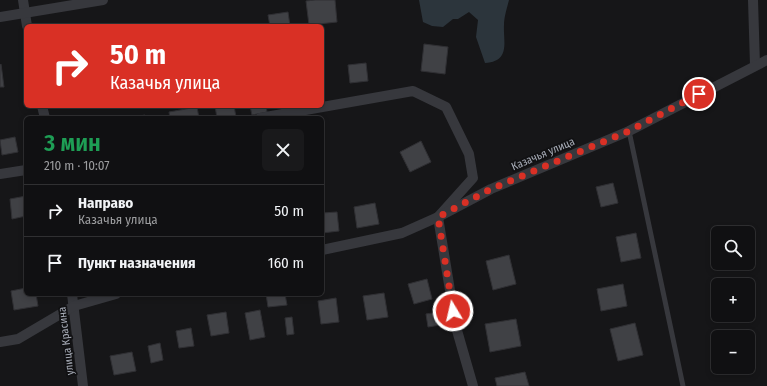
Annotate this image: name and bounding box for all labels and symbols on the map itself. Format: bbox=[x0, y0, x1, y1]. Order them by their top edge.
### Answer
pin bbox=[682, 77, 716, 111]
street label: Казачья улица bbox=[509, 135, 577, 173]
position arrow bbox=[432, 290, 474, 332]
street label: улица Красина bbox=[55, 306, 77, 376]

